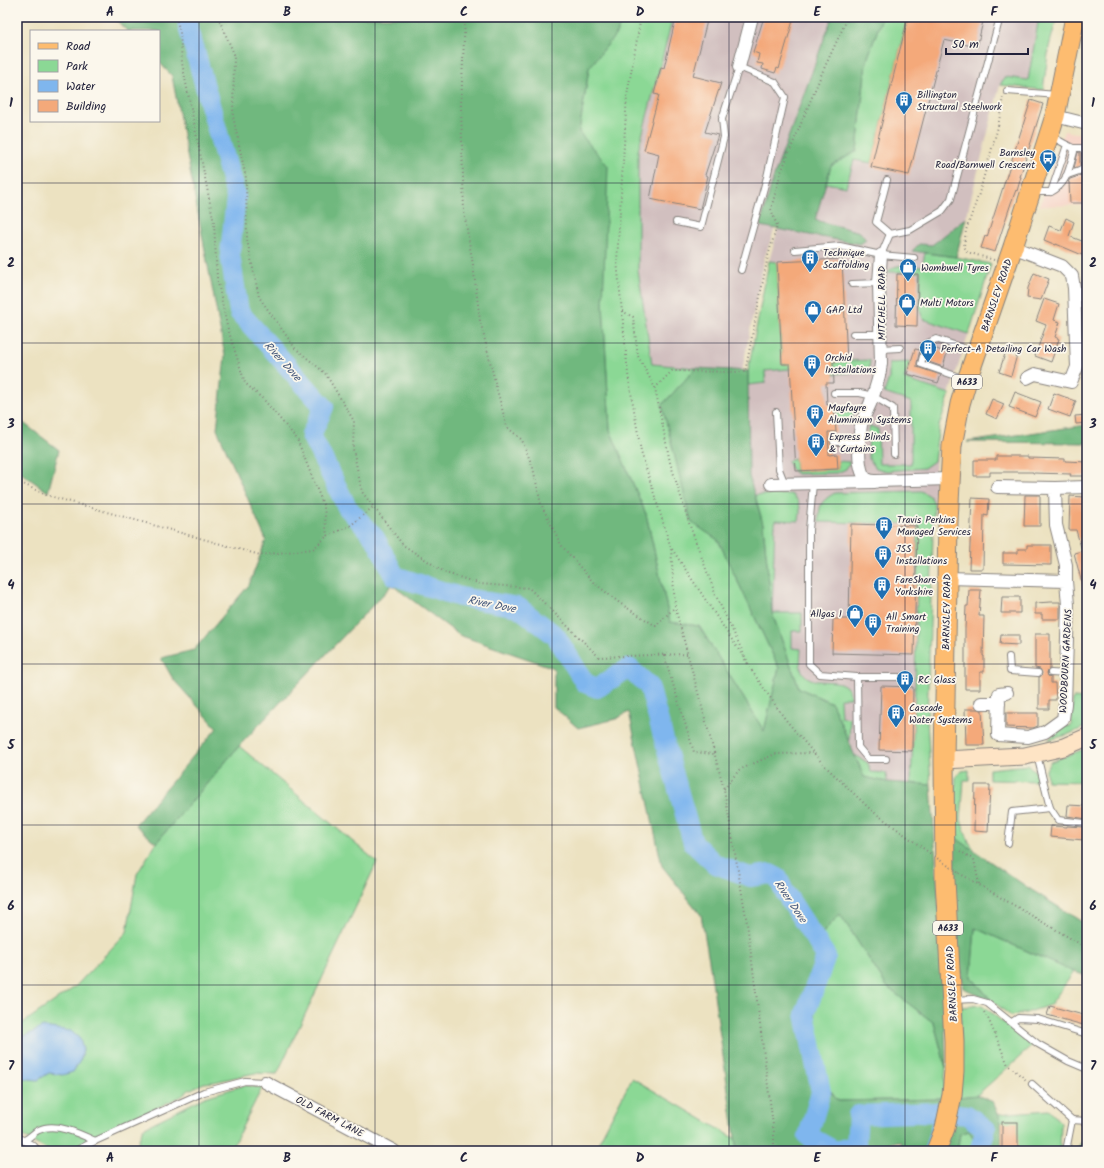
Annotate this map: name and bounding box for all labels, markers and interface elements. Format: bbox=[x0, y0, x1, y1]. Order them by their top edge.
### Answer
text: A bbox=[106, 2, 114, 23]
text: B bbox=[283, 2, 291, 23]
text: C bbox=[460, 2, 468, 23]
text: D bbox=[636, 2, 645, 23]
text: E bbox=[813, 2, 821, 23]
text: F bbox=[990, 2, 998, 23]
legend bbox=[30, 30, 160, 122]
scale bar bbox=[946, 30, 1028, 56]
text: 50 m bbox=[952, 35, 979, 54]
text: Road bbox=[66, 37, 91, 56]
text: Park bbox=[66, 57, 88, 76]
text: Water bbox=[66, 77, 96, 96]
place label: Billington Structural Steelwork bbox=[917, 87, 1002, 115]
building icon: Billington Structural Steelwork bbox=[894, 90, 914, 115]
text: 1 bbox=[9, 93, 13, 114]
text: 1 bbox=[1091, 93, 1095, 114]
text: Building bbox=[66, 97, 106, 116]
place label: Barnsley Road/Barnwell Crescent bbox=[935, 145, 1035, 173]
bus stop icon: Barnsley Road/Barnwell Crescent bbox=[1038, 148, 1058, 173]
place label: Technique Scaffolding bbox=[823, 245, 870, 273]
building icon: Technique Scaffolding bbox=[800, 248, 820, 273]
text: 2 bbox=[7, 253, 15, 274]
text: 2 bbox=[1089, 253, 1097, 274]
street label: BARNSLEY ROAD bbox=[977, 256, 1017, 334]
shop icon: Wombwell Tyres bbox=[898, 257, 918, 282]
place label: Wombwell Tyres bbox=[921, 260, 990, 276]
street label: MITCHELL ROAD bbox=[874, 265, 890, 340]
shop icon: Multi Motors bbox=[897, 292, 917, 317]
place label: Multi Motors bbox=[920, 295, 975, 311]
shop icon: GAP Ltd bbox=[803, 299, 823, 324]
place label: GAP Ltd bbox=[826, 302, 863, 318]
water label: River Dove bbox=[259, 338, 306, 386]
building icon: Perfect-A Detailing Car Wash bbox=[918, 338, 938, 363]
place label: Perfect-A Detailing Car Wash bbox=[941, 341, 1066, 357]
place label: Orchid Installations bbox=[825, 350, 877, 378]
building icon: Orchid Installations bbox=[802, 353, 822, 378]
road number: A633 bbox=[952, 375, 982, 389]
place label: Mayfayre Aluminium Systems bbox=[828, 400, 912, 428]
building icon: Mayfayre Aluminium Systems bbox=[805, 403, 825, 428]
text: 3 bbox=[6, 414, 15, 435]
text: 3 bbox=[1088, 414, 1097, 435]
place label: Express Blinds & Curtains bbox=[829, 429, 891, 457]
building icon: Express Blinds & Curtains bbox=[806, 432, 826, 457]
place label: Travis Perkins Managed Services bbox=[897, 512, 972, 540]
building icon: Travis Perkins Managed Services bbox=[874, 515, 894, 540]
place label: JSS Installations bbox=[896, 541, 948, 569]
building icon: JSS Installations bbox=[873, 544, 893, 569]
place label: FareShare Yorkshire bbox=[895, 572, 936, 600]
street label: BARNSLEY ROAD bbox=[938, 573, 956, 650]
text: 4 bbox=[7, 575, 15, 596]
building icon: FareShare Yorkshire bbox=[872, 575, 892, 600]
text: 4 bbox=[1089, 575, 1097, 596]
water label: River Dove bbox=[466, 592, 518, 619]
shop icon: Allgas 1 bbox=[845, 603, 865, 628]
place label: Allgas 1 bbox=[810, 606, 842, 622]
street label: WOODBOURN GARDENS bbox=[1055, 608, 1077, 713]
place label: All Smart Training bbox=[886, 609, 926, 637]
building icon: All Smart Training bbox=[863, 612, 883, 637]
building icon: RC Glass bbox=[895, 669, 915, 694]
place label: RC Glass bbox=[918, 672, 956, 688]
place label: Cascade Water Systems bbox=[909, 700, 973, 728]
building icon: Cascade Water Systems bbox=[886, 703, 906, 728]
text: 5 bbox=[7, 735, 16, 756]
text: 5 bbox=[1089, 735, 1098, 756]
water label: River Dove bbox=[769, 876, 812, 928]
text: 6 bbox=[7, 896, 15, 917]
text: 6 bbox=[1089, 896, 1097, 917]
road number: A633 bbox=[933, 921, 963, 935]
street label: BARNSLEY ROAD bbox=[942, 945, 962, 1022]
text: 7 bbox=[8, 1056, 15, 1077]
text: 7 bbox=[1090, 1056, 1097, 1077]
street label: OLD FARM LANE bbox=[293, 1092, 368, 1142]
text: A bbox=[106, 1148, 114, 1168]
text: B bbox=[283, 1148, 291, 1168]
text: C bbox=[460, 1148, 468, 1168]
text: D bbox=[636, 1148, 645, 1168]
text: E bbox=[813, 1148, 821, 1168]
text: F bbox=[990, 1148, 998, 1168]

